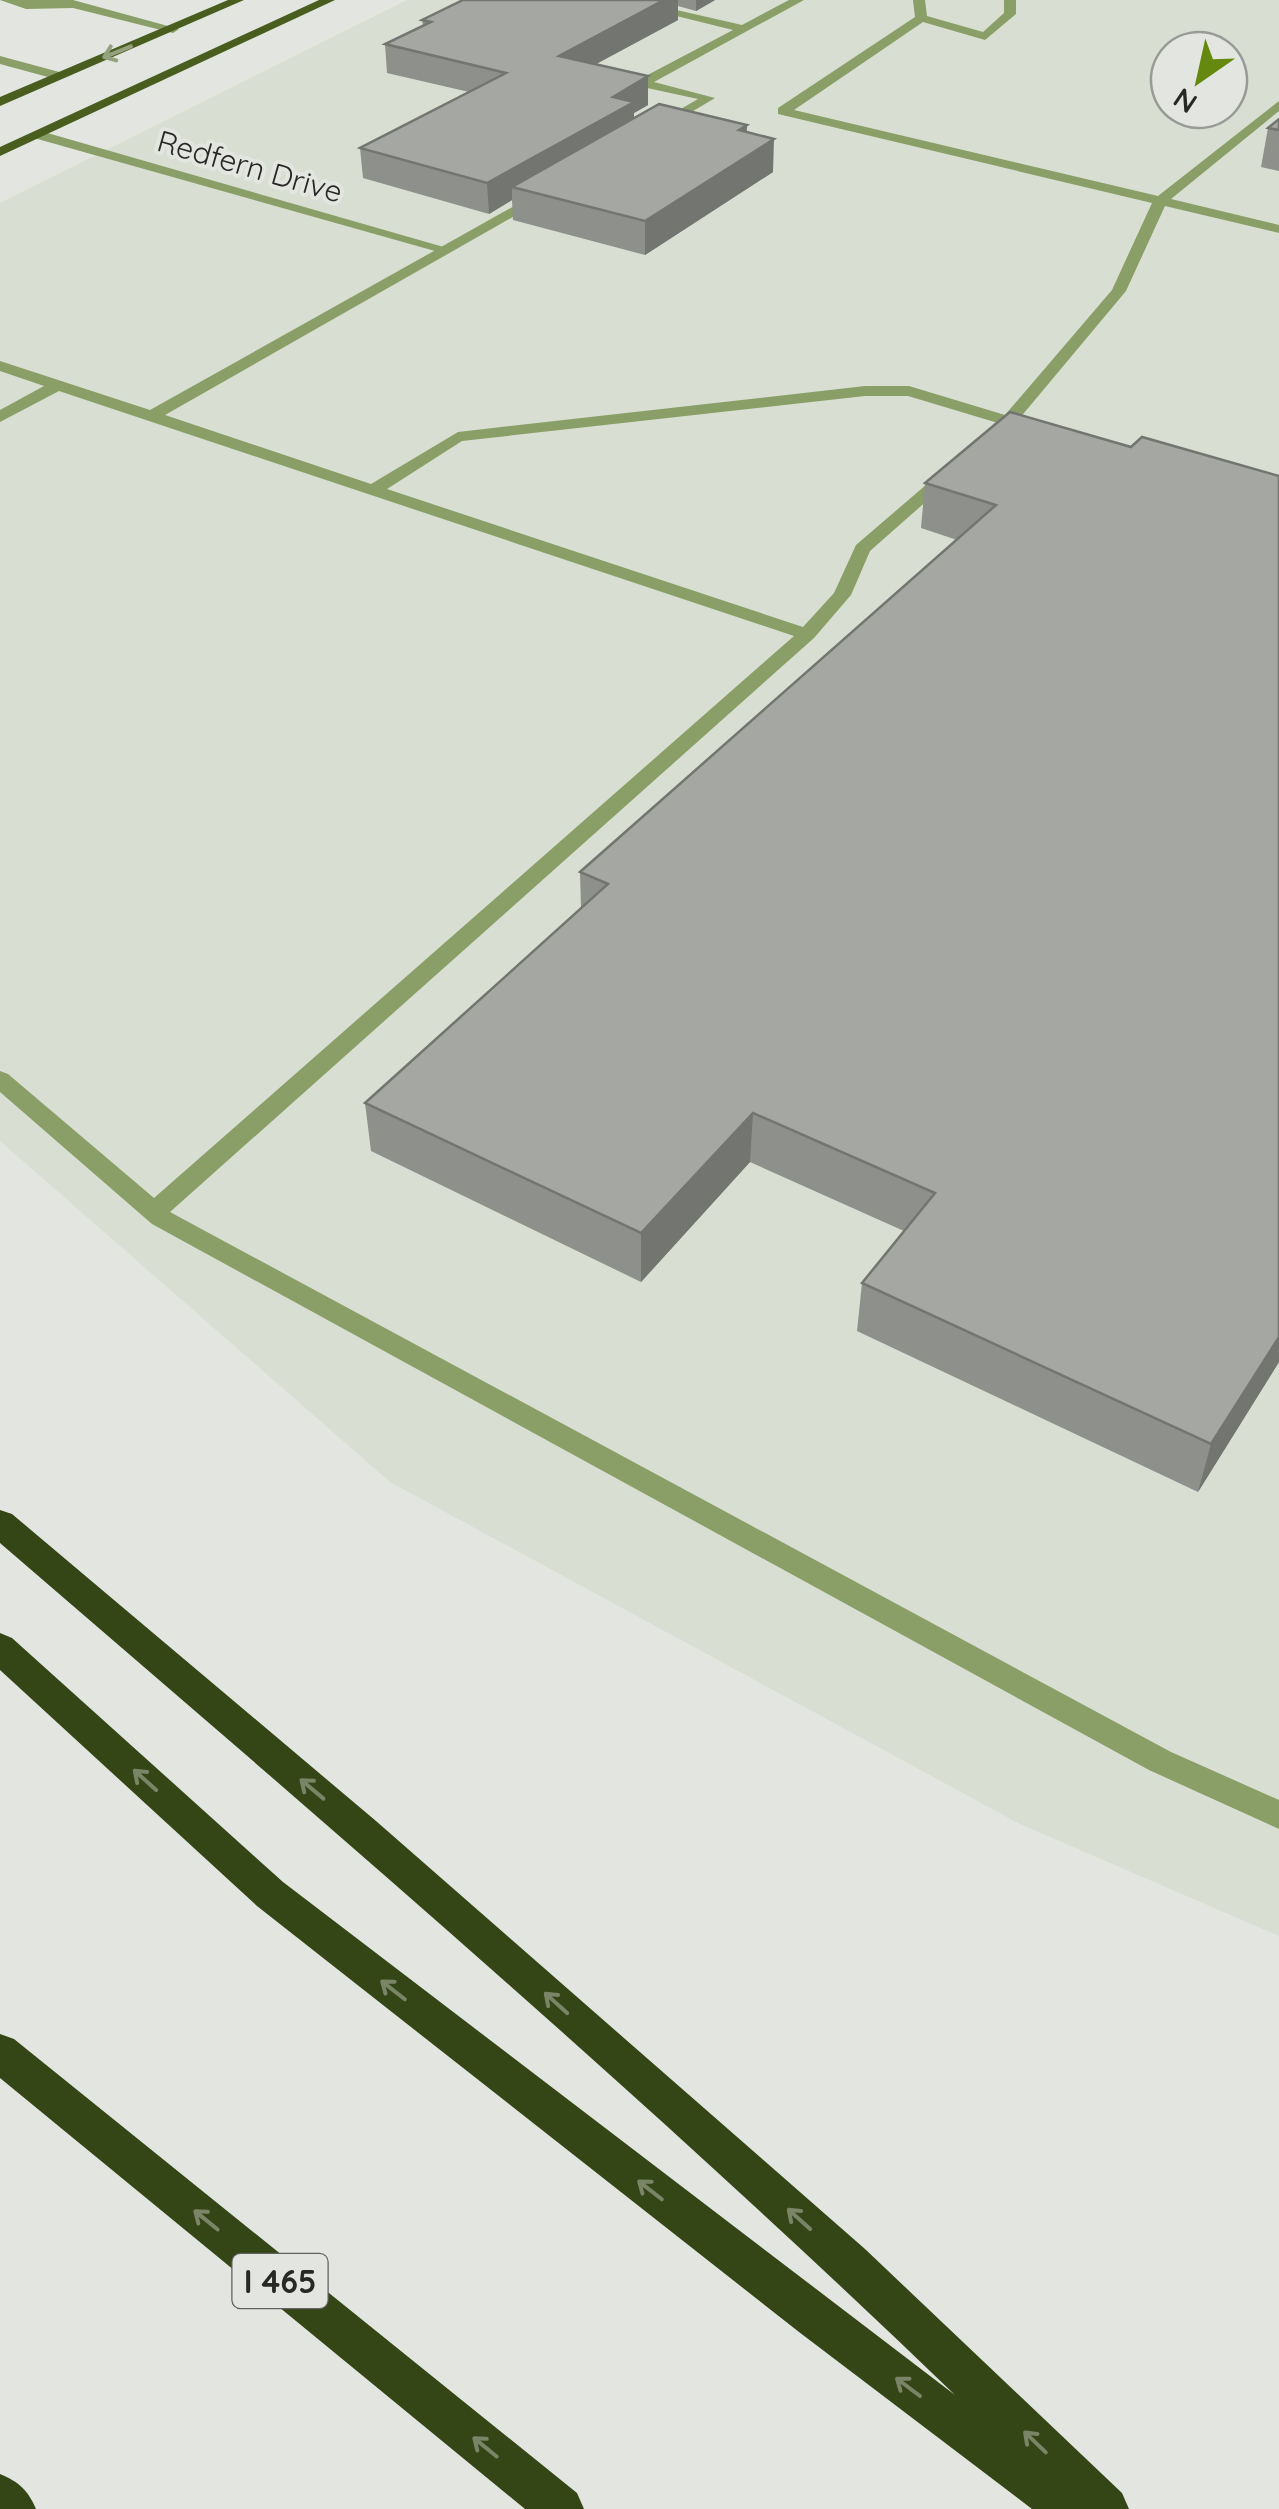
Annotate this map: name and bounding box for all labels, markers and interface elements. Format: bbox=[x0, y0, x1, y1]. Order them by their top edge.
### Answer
north arrow bbox=[1149, 30, 1249, 130]
one-way arrow bbox=[102, 44, 132, 62]
text: N bbox=[1166, 81, 1203, 121]
street label: Redfern Drive bbox=[153, 121, 347, 211]
one-way arrow bbox=[133, 1769, 158, 1792]
one-way arrow bbox=[299, 1778, 325, 1800]
one-way arrow bbox=[381, 1979, 407, 2001]
one-way arrow bbox=[544, 1992, 569, 2015]
one-way arrow bbox=[637, 2179, 664, 2200]
one-way arrow bbox=[787, 2208, 812, 2231]
one-way arrow bbox=[193, 2209, 219, 2231]
road number: I 465 bbox=[232, 2254, 328, 2308]
one-way arrow bbox=[895, 2377, 922, 2398]
one-way arrow bbox=[1024, 2430, 1048, 2454]
one-way arrow bbox=[472, 2437, 499, 2459]

